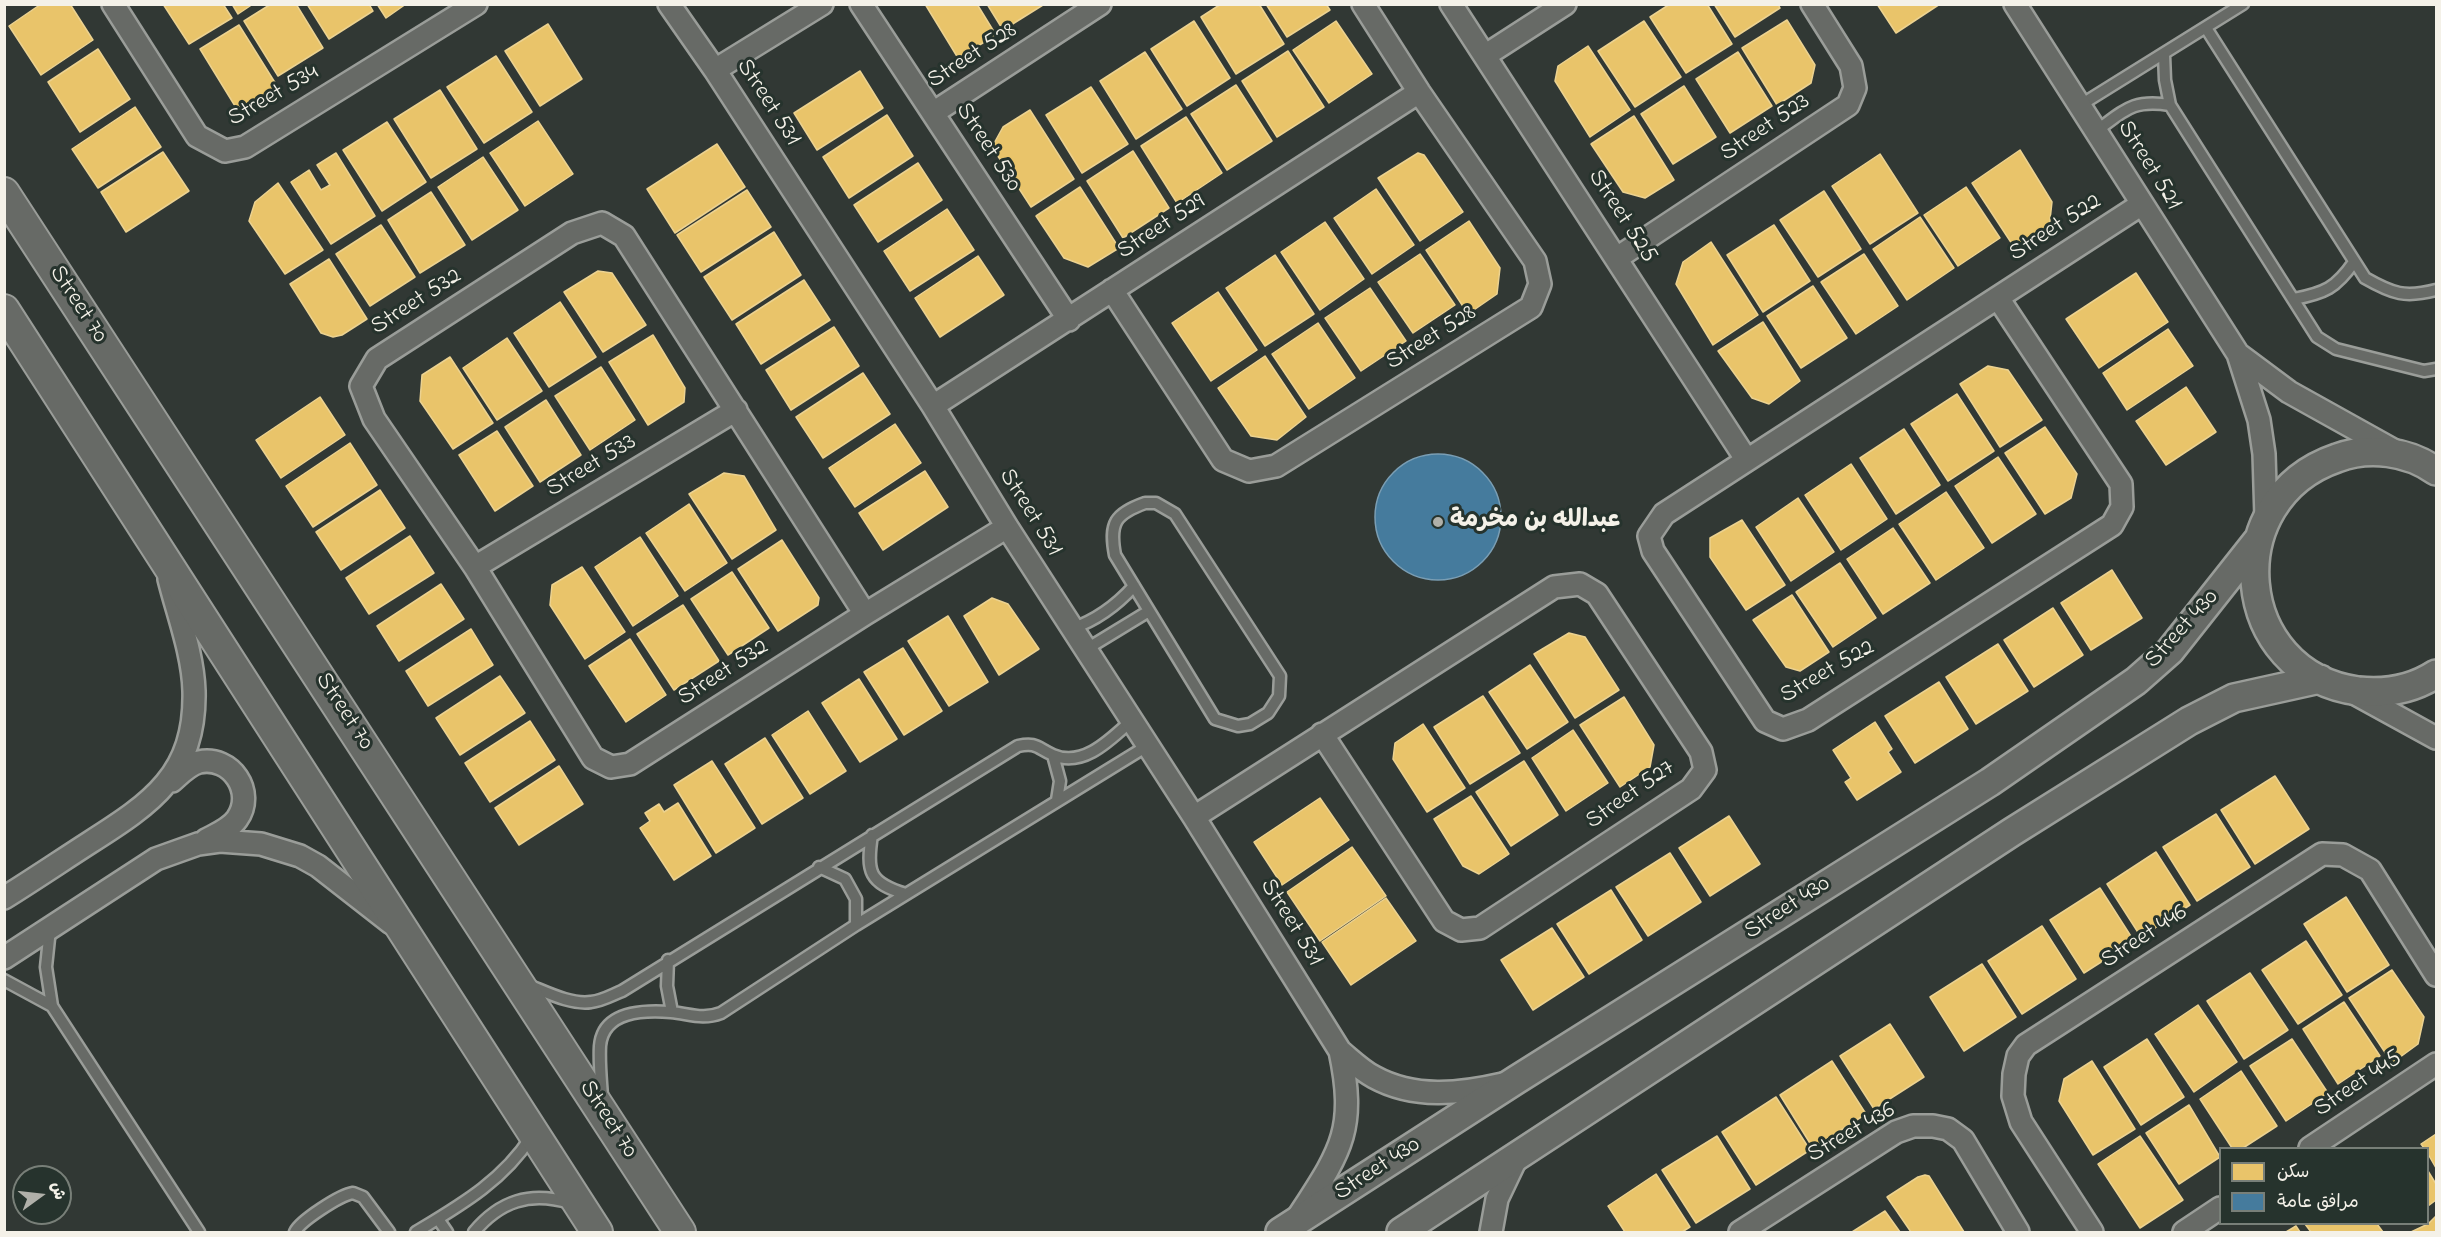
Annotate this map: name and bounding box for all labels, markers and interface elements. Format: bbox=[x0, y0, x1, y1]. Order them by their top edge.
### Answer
street label: Street 528 bbox=[923, 17, 1023, 97]
street label: Street 531 bbox=[728, 54, 806, 152]
street label: Street 534 bbox=[223, 60, 325, 134]
street label: Street 523 bbox=[1716, 89, 1816, 169]
street label: Street 530 bbox=[948, 98, 1026, 198]
street label: Street 521 bbox=[2109, 116, 2187, 216]
street label: Street 525 bbox=[1580, 165, 1662, 269]
street label: Street 529 bbox=[1112, 189, 1212, 267]
street label: Street 522 bbox=[2005, 189, 2107, 269]
street label: Street 70 bbox=[41, 261, 113, 349]
street label: Street 532 bbox=[366, 263, 468, 343]
street label: Street 528 bbox=[1381, 300, 1483, 378]
street label: Street 533 bbox=[542, 429, 642, 505]
street label: Street 531 bbox=[991, 464, 1067, 562]
place label: عبدالله بن مخرمة bbox=[1450, 508, 1620, 536]
marker: عبدالله بن مخرمة bbox=[1431, 515, 1445, 529]
street label: Street 430 bbox=[2140, 584, 2226, 676]
street label: Street 532 bbox=[673, 634, 775, 714]
street label: Street 522 bbox=[1776, 635, 1880, 711]
street label: Street 70 bbox=[307, 668, 379, 756]
street label: Street 527 bbox=[1581, 755, 1681, 837]
street label: Street 430 bbox=[1740, 871, 1836, 947]
street label: Street 531 bbox=[1252, 874, 1328, 972]
street label: Street 446 bbox=[2097, 900, 2193, 976]
street label: Street 445 bbox=[2310, 1045, 2408, 1125]
street label: Street 70 bbox=[571, 1076, 643, 1164]
street label: Street 436 bbox=[1803, 1097, 1901, 1171]
street label: Street 430 bbox=[1330, 1132, 1426, 1208]
legend bbox=[2219, 1147, 2429, 1225]
text: سكن bbox=[2277, 1160, 2309, 1186]
north arrow bbox=[12, 1165, 72, 1225]
text: ش bbox=[44, 1179, 71, 1202]
text: مرافق عامة bbox=[2277, 1190, 2359, 1216]

